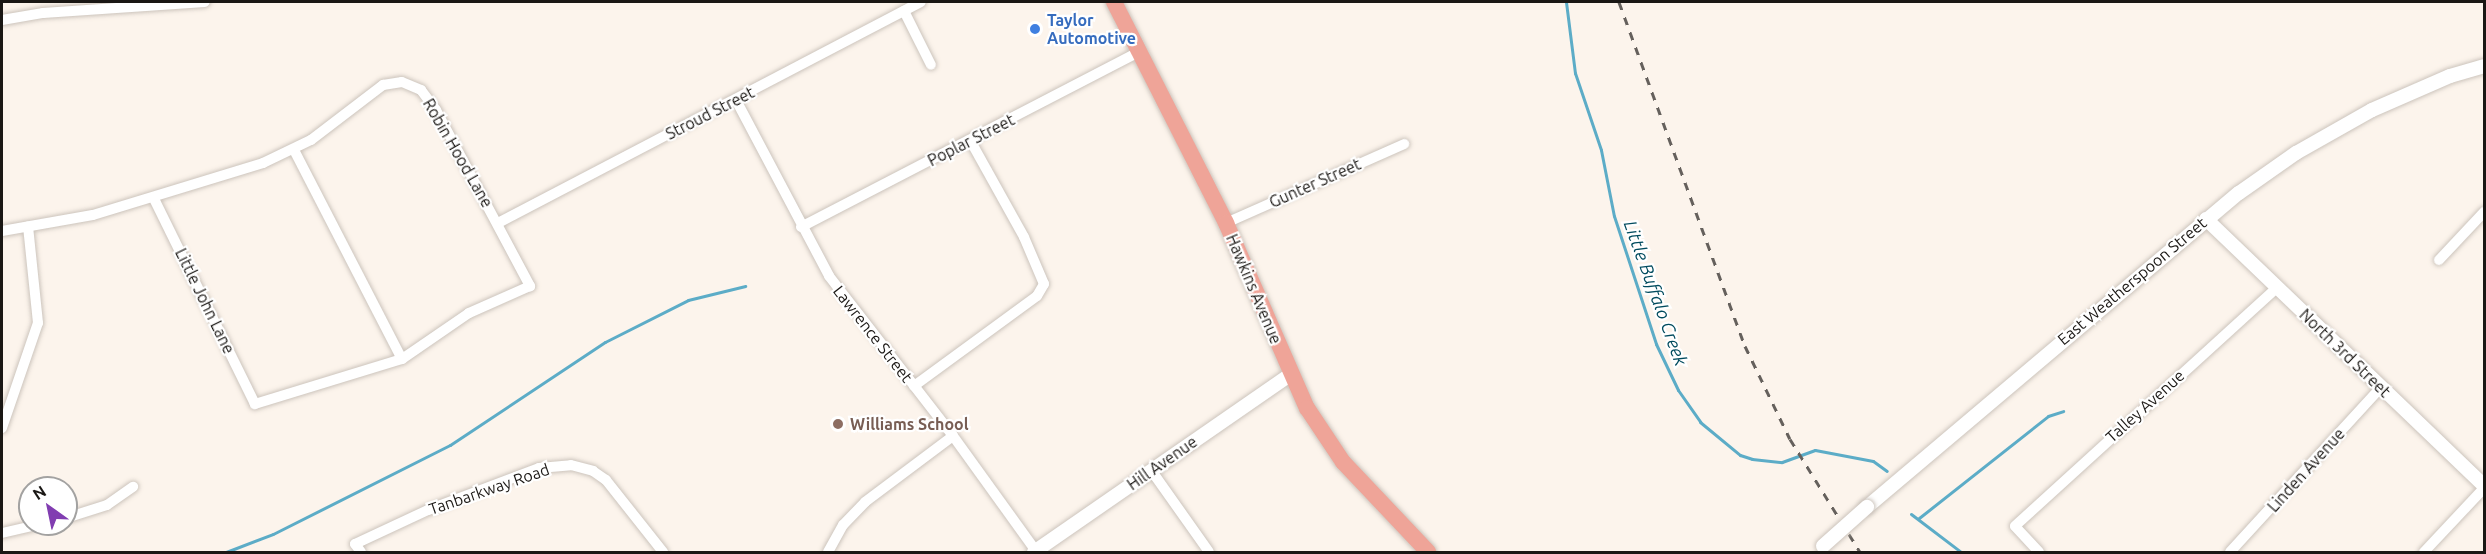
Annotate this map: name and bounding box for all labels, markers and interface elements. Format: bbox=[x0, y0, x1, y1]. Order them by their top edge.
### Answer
place label: Taylor Automotive bbox=[1047, 10, 1136, 48]
marker: Taylor Automotive bbox=[1028, 22, 1042, 36]
street label: Stroud Street bbox=[662, 82, 758, 144]
street label: Robin Hood Lane bbox=[419, 95, 497, 211]
street label: Poplar Street bbox=[924, 110, 1018, 170]
street label: Gunter Street bbox=[1266, 154, 1364, 212]
street label: East Weatherspoon Street bbox=[2054, 213, 2210, 349]
water label: Little Buffalo Creek bbox=[1620, 217, 1692, 369]
street label: Hawkins Avenue bbox=[1222, 231, 1286, 347]
street label: Little John Lane bbox=[171, 245, 239, 357]
street label: Lawrence Street bbox=[829, 282, 917, 386]
street label: North 3rd Street bbox=[2296, 305, 2394, 401]
street label: Talley Avenue bbox=[2102, 366, 2188, 446]
place label: Williams School bbox=[850, 414, 969, 434]
marker: Williams School bbox=[831, 417, 845, 431]
street label: Linden Avenue bbox=[2263, 424, 2349, 516]
street label: Hill Avenue bbox=[1123, 432, 1201, 494]
street label: Tanbarkway Road bbox=[426, 459, 552, 519]
north arrow bbox=[18, 476, 78, 536]
text: N bbox=[29, 482, 49, 503]

